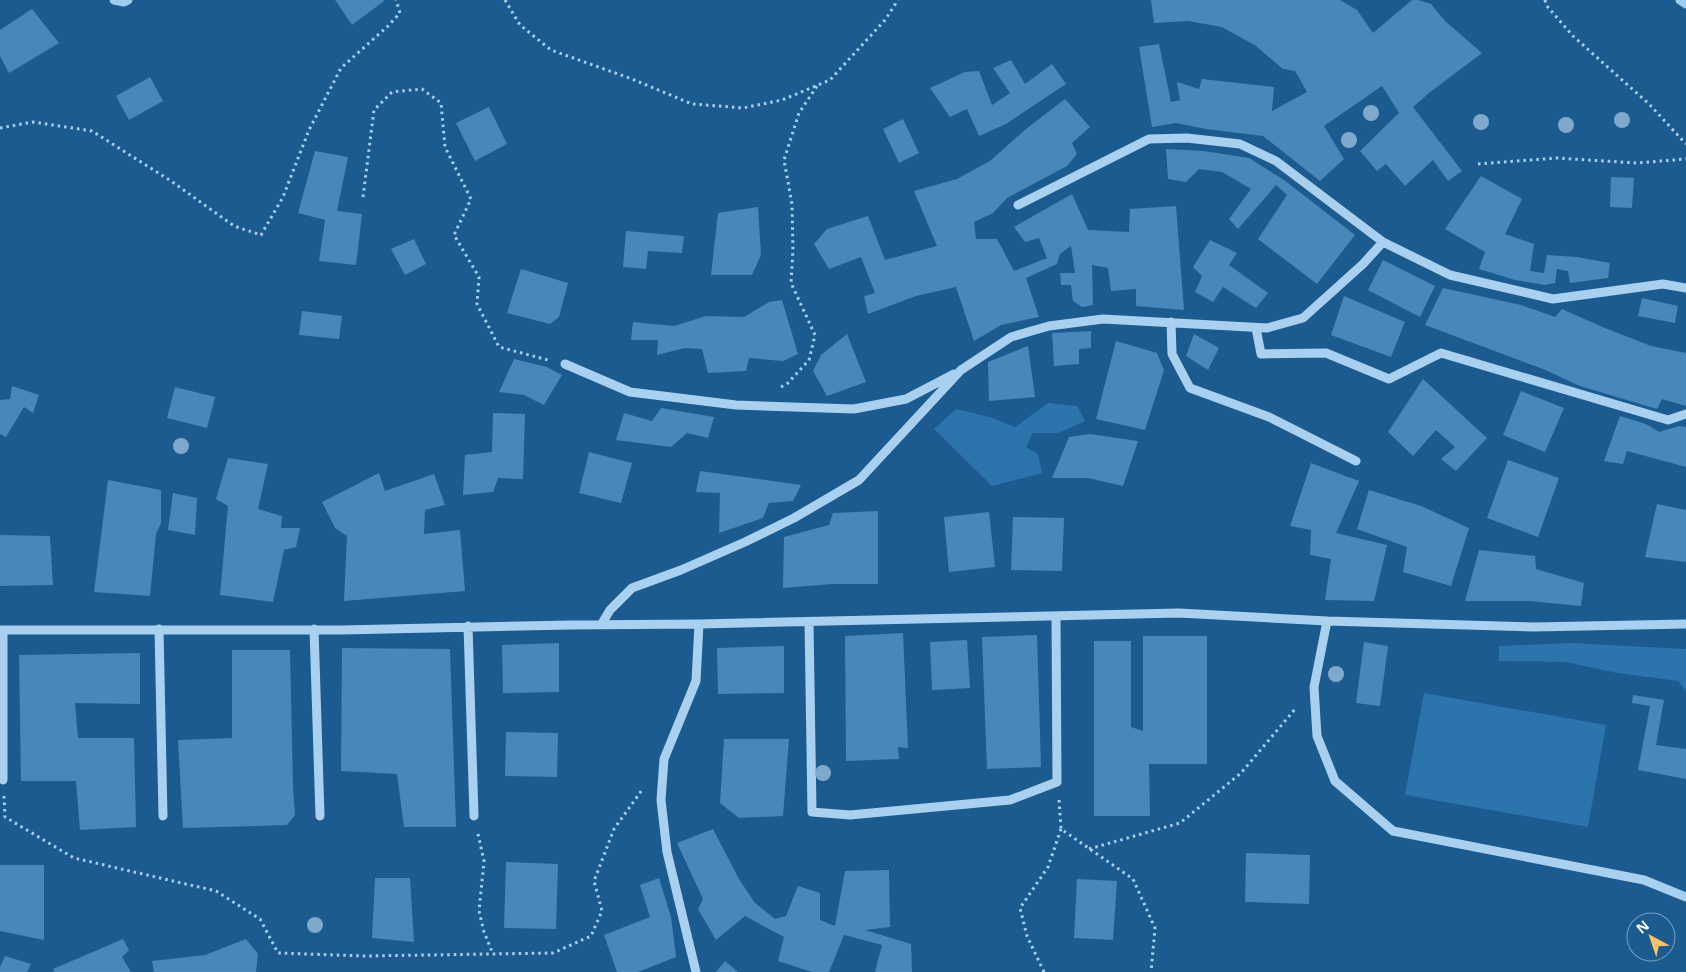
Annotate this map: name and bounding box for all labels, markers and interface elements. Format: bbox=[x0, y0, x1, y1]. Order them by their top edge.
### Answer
north arrow bbox=[1626, 912, 1676, 962]
text: N bbox=[1632, 916, 1653, 938]

